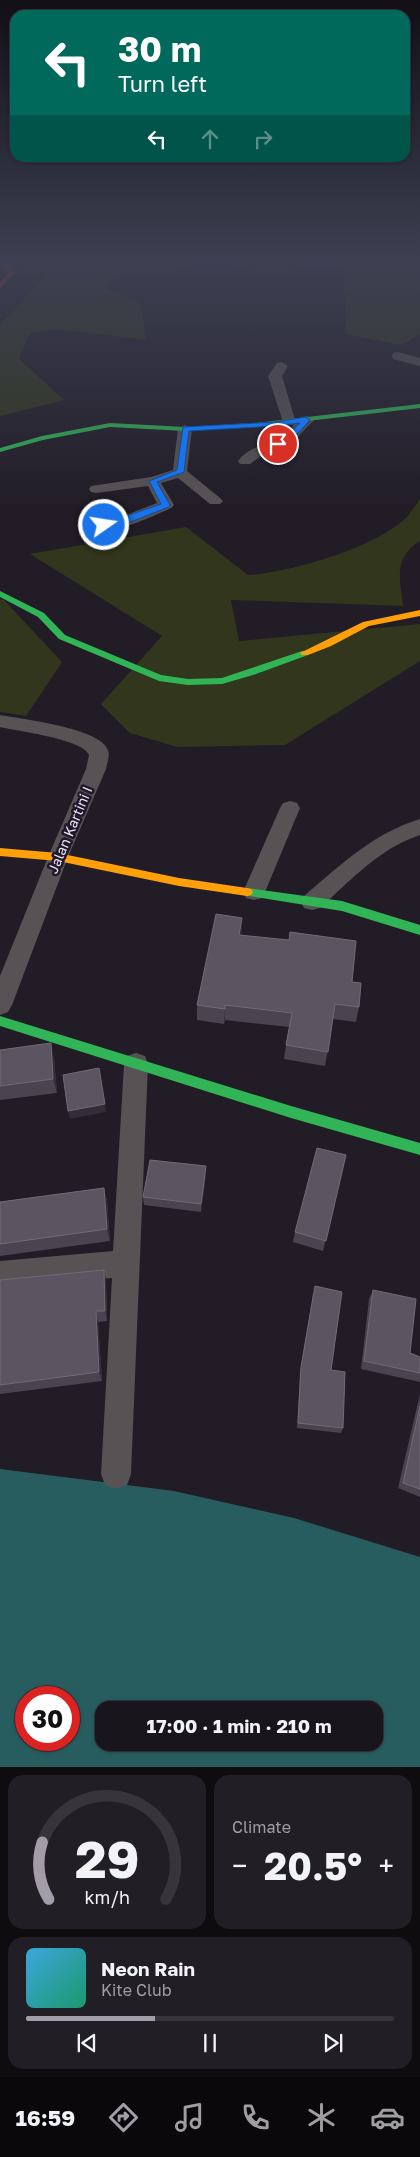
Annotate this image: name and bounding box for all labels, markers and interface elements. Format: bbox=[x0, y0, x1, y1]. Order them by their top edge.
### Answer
text: 30 m bbox=[118, 28, 201, 70]
icon: left bbox=[35, 30, 100, 95]
text: Turn left bbox=[118, 70, 207, 97]
icon: left bbox=[143, 125, 171, 153]
icon: ahead bbox=[196, 125, 224, 153]
icon: right bbox=[249, 125, 277, 153]
pin bbox=[257, 423, 299, 465]
icon: arrive bbox=[264, 430, 292, 458]
position arrow bbox=[77, 498, 129, 550]
street label: Jalan Kartini I bbox=[44, 784, 96, 876]
speed limit sign: 30 bbox=[15, 1686, 80, 1751]
text: 17:00 · 1 min · 210 m bbox=[146, 1714, 332, 1737]
text: Climate bbox=[232, 1817, 291, 1837]
text: 29 bbox=[75, 1827, 139, 1889]
text: 20.5° bbox=[264, 1843, 362, 1888]
text: − bbox=[232, 1849, 247, 1882]
text: + bbox=[379, 1849, 394, 1882]
text: km/h bbox=[84, 1886, 130, 1908]
text: Neon Rain bbox=[101, 1957, 195, 1980]
text: Kite Club bbox=[101, 1980, 172, 2000]
icon: previous bbox=[73, 2029, 101, 2057]
icon: pause bbox=[196, 2029, 224, 2057]
icon: next bbox=[319, 2029, 347, 2057]
icon: directions bbox=[106, 2100, 141, 2135]
icon: music bbox=[172, 2100, 207, 2135]
icon: phone bbox=[238, 2100, 273, 2135]
icon: climate bbox=[304, 2100, 339, 2135]
icon: car bbox=[370, 2100, 405, 2135]
text: 16:59 bbox=[15, 2104, 75, 2131]

